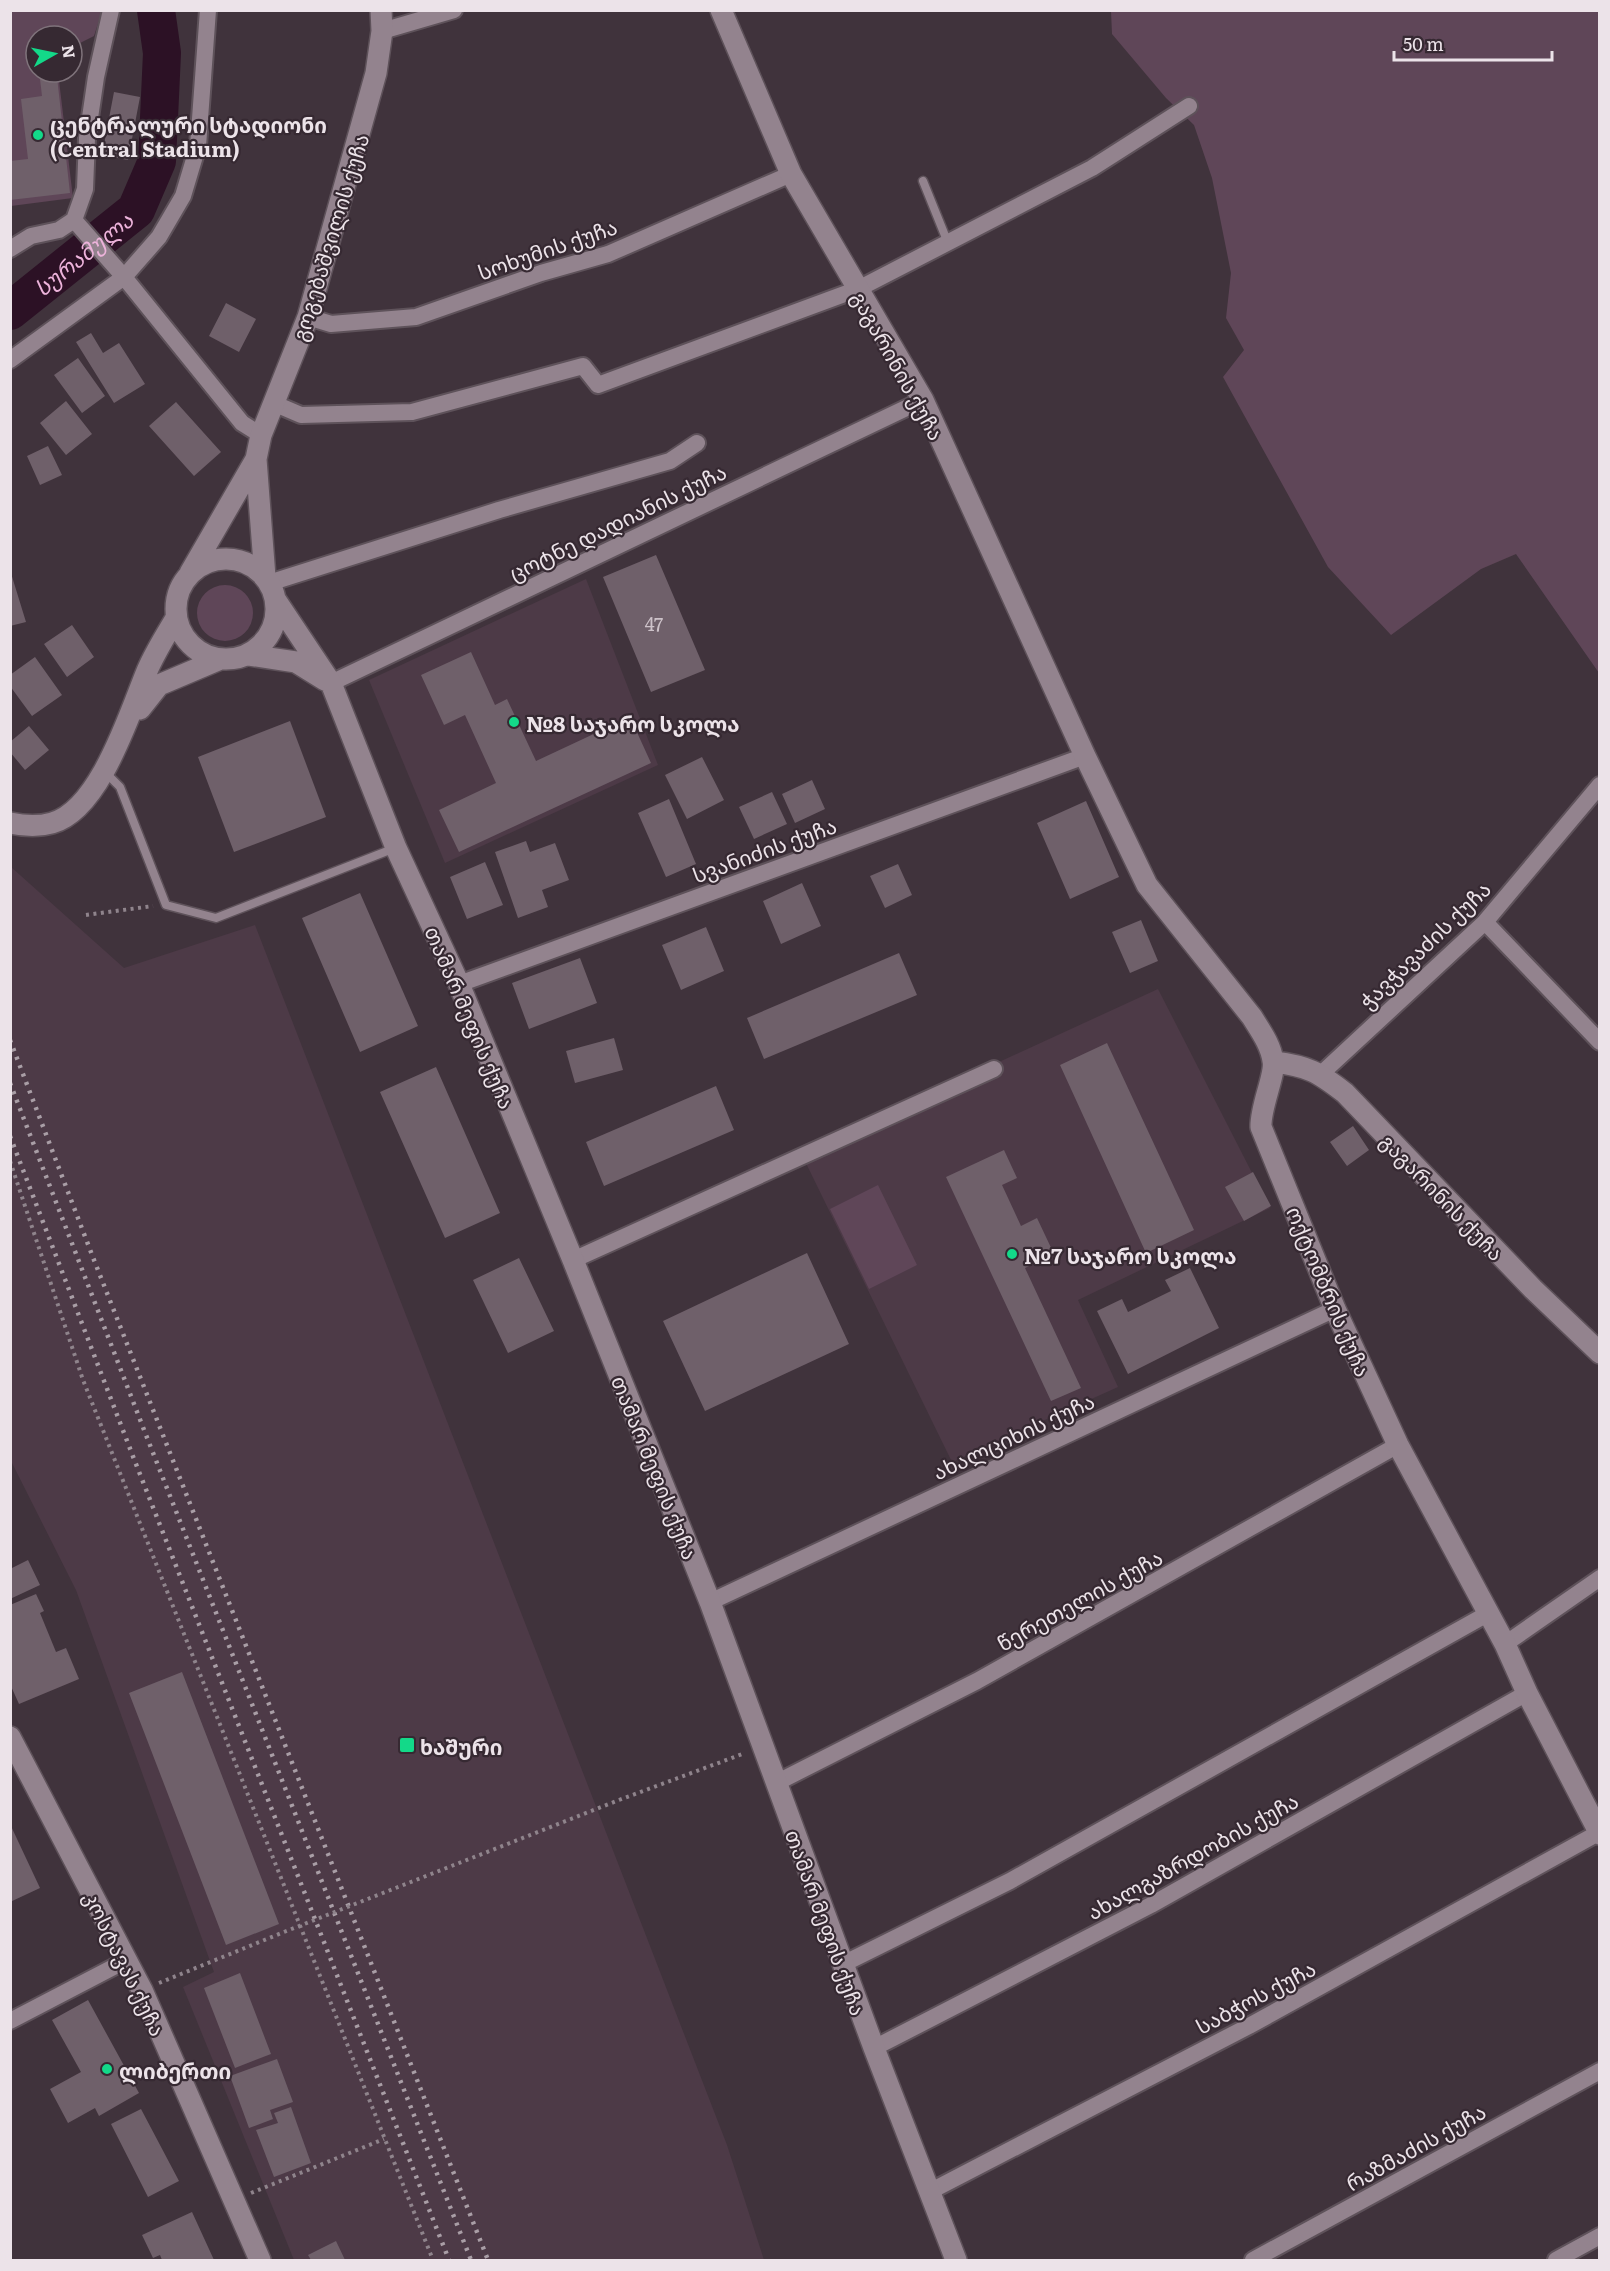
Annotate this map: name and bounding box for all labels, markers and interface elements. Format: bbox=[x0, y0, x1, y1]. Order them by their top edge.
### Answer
north arrow bbox=[24, 24, 84, 84]
scale bar bbox=[1394, 24, 1552, 62]
text: 50 m bbox=[1403, 30, 1444, 57]
text: N bbox=[57, 43, 83, 60]
place label: ცენტრალური სტადიონი (Central Stadium) bbox=[50, 108, 327, 163]
marker: ცენტრალური სტადიონი (Central Stadium) bbox=[31, 128, 45, 142]
street label: გოგებაშვილის ქუჩა bbox=[283, 130, 375, 344]
water label: სურამულა bbox=[26, 202, 140, 303]
street label: სოხუმის ქუჩა bbox=[473, 210, 621, 286]
street label: გაგარინის ქუჩა bbox=[845, 285, 953, 445]
street label: ცოტნე დადიანის ქუჩა bbox=[503, 455, 731, 587]
house number: 47 bbox=[645, 610, 663, 637]
place label: №8 საჯარო სკოლა bbox=[526, 707, 740, 738]
marker: №8 საჯარო სკოლა bbox=[507, 715, 521, 729]
street label: სვანიძის ქუჩა bbox=[688, 809, 840, 889]
street label: ჭავჭავაძის ქუჩა bbox=[1351, 873, 1497, 1015]
street label: თამარ მეფის ქუჩა bbox=[418, 921, 524, 1113]
street label: გაგარინის ქუჩა bbox=[1374, 1125, 1512, 1267]
street label: ოქტომბრის ქუჩა bbox=[1280, 1201, 1380, 1381]
place label: №7 საჯარო სკოლა bbox=[1024, 1239, 1237, 1270]
marker: №7 საჯარო სკოლა bbox=[1005, 1247, 1019, 1261]
street label: თამარ მეფის ქუჩა bbox=[605, 1370, 707, 1564]
street label: ახალციხის ქუჩა bbox=[927, 1384, 1099, 1486]
street label: წერეთელის ქუჩა bbox=[991, 1541, 1167, 1657]
place label: ხაშური bbox=[420, 1730, 503, 1761]
marker: ხაშური bbox=[398, 1736, 416, 1754]
street label: ახალგაზრდობის ქუჩა bbox=[1081, 1784, 1303, 1926]
street label: თამარ მეფის ქუჩა bbox=[779, 1825, 875, 2019]
street label: კოსტავას ქუჩა bbox=[77, 1885, 175, 2041]
street label: საბჭოს ქუჩა bbox=[1190, 1951, 1320, 2041]
place label: ლიბერთი bbox=[119, 2054, 231, 2085]
marker: ლიბერთი bbox=[100, 2062, 114, 2076]
street label: რაზმაძის ქუჩა bbox=[1339, 2095, 1491, 2197]

